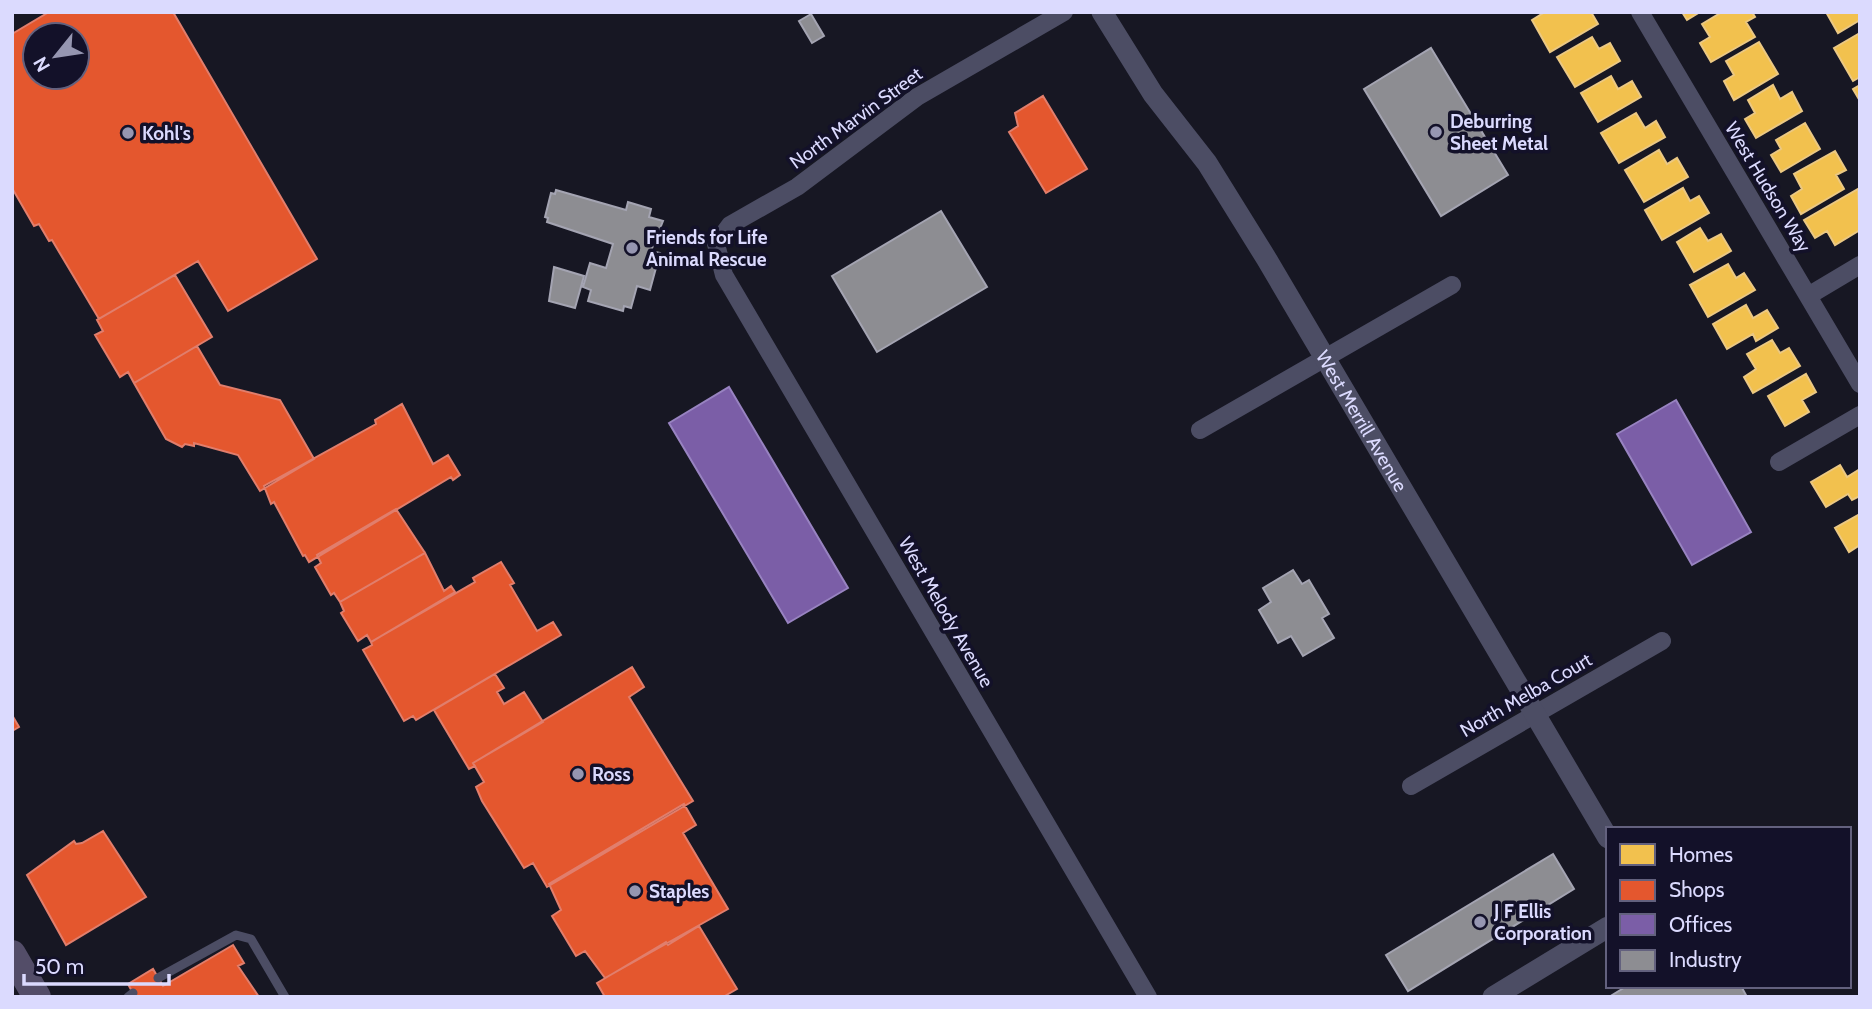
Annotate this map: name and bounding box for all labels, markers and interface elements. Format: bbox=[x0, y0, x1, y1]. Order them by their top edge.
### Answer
north arrow bbox=[21, 21, 91, 91]
text: N bbox=[28, 53, 55, 76]
street label: North Marvin Street bbox=[785, 62, 927, 174]
place label: Deburring Sheet Metal bbox=[1450, 110, 1548, 155]
street label: West Hudson Way bbox=[1720, 118, 1816, 257]
place label: Kohl's bbox=[142, 122, 191, 145]
marker: Deburring Sheet Metal bbox=[1428, 124, 1444, 140]
marker: Kohl's bbox=[120, 125, 136, 141]
place label: Friends for Life Animal Rescue bbox=[646, 226, 768, 271]
marker: Friends for Life Animal Rescue bbox=[624, 240, 640, 256]
street label: West Merrill Avenue bbox=[1311, 346, 1413, 496]
street label: West Melody Avenue bbox=[894, 533, 999, 692]
street label: North Melba Court bbox=[1456, 648, 1596, 742]
place label: Ross bbox=[592, 763, 630, 786]
marker: Ross bbox=[570, 766, 586, 782]
legend bbox=[1606, 827, 1851, 988]
text: Homes bbox=[1669, 842, 1733, 867]
text: Shops bbox=[1669, 877, 1725, 902]
place label: Staples bbox=[649, 880, 709, 903]
marker: Staples bbox=[627, 883, 643, 899]
place label: J F Ellis Corporation bbox=[1493, 900, 1592, 945]
text: Offices bbox=[1669, 912, 1733, 937]
marker: J F Ellis Corporation bbox=[1472, 914, 1488, 930]
scale bar bbox=[24, 942, 170, 986]
text: Industry bbox=[1669, 947, 1742, 972]
text: 50 m bbox=[35, 954, 84, 979]

